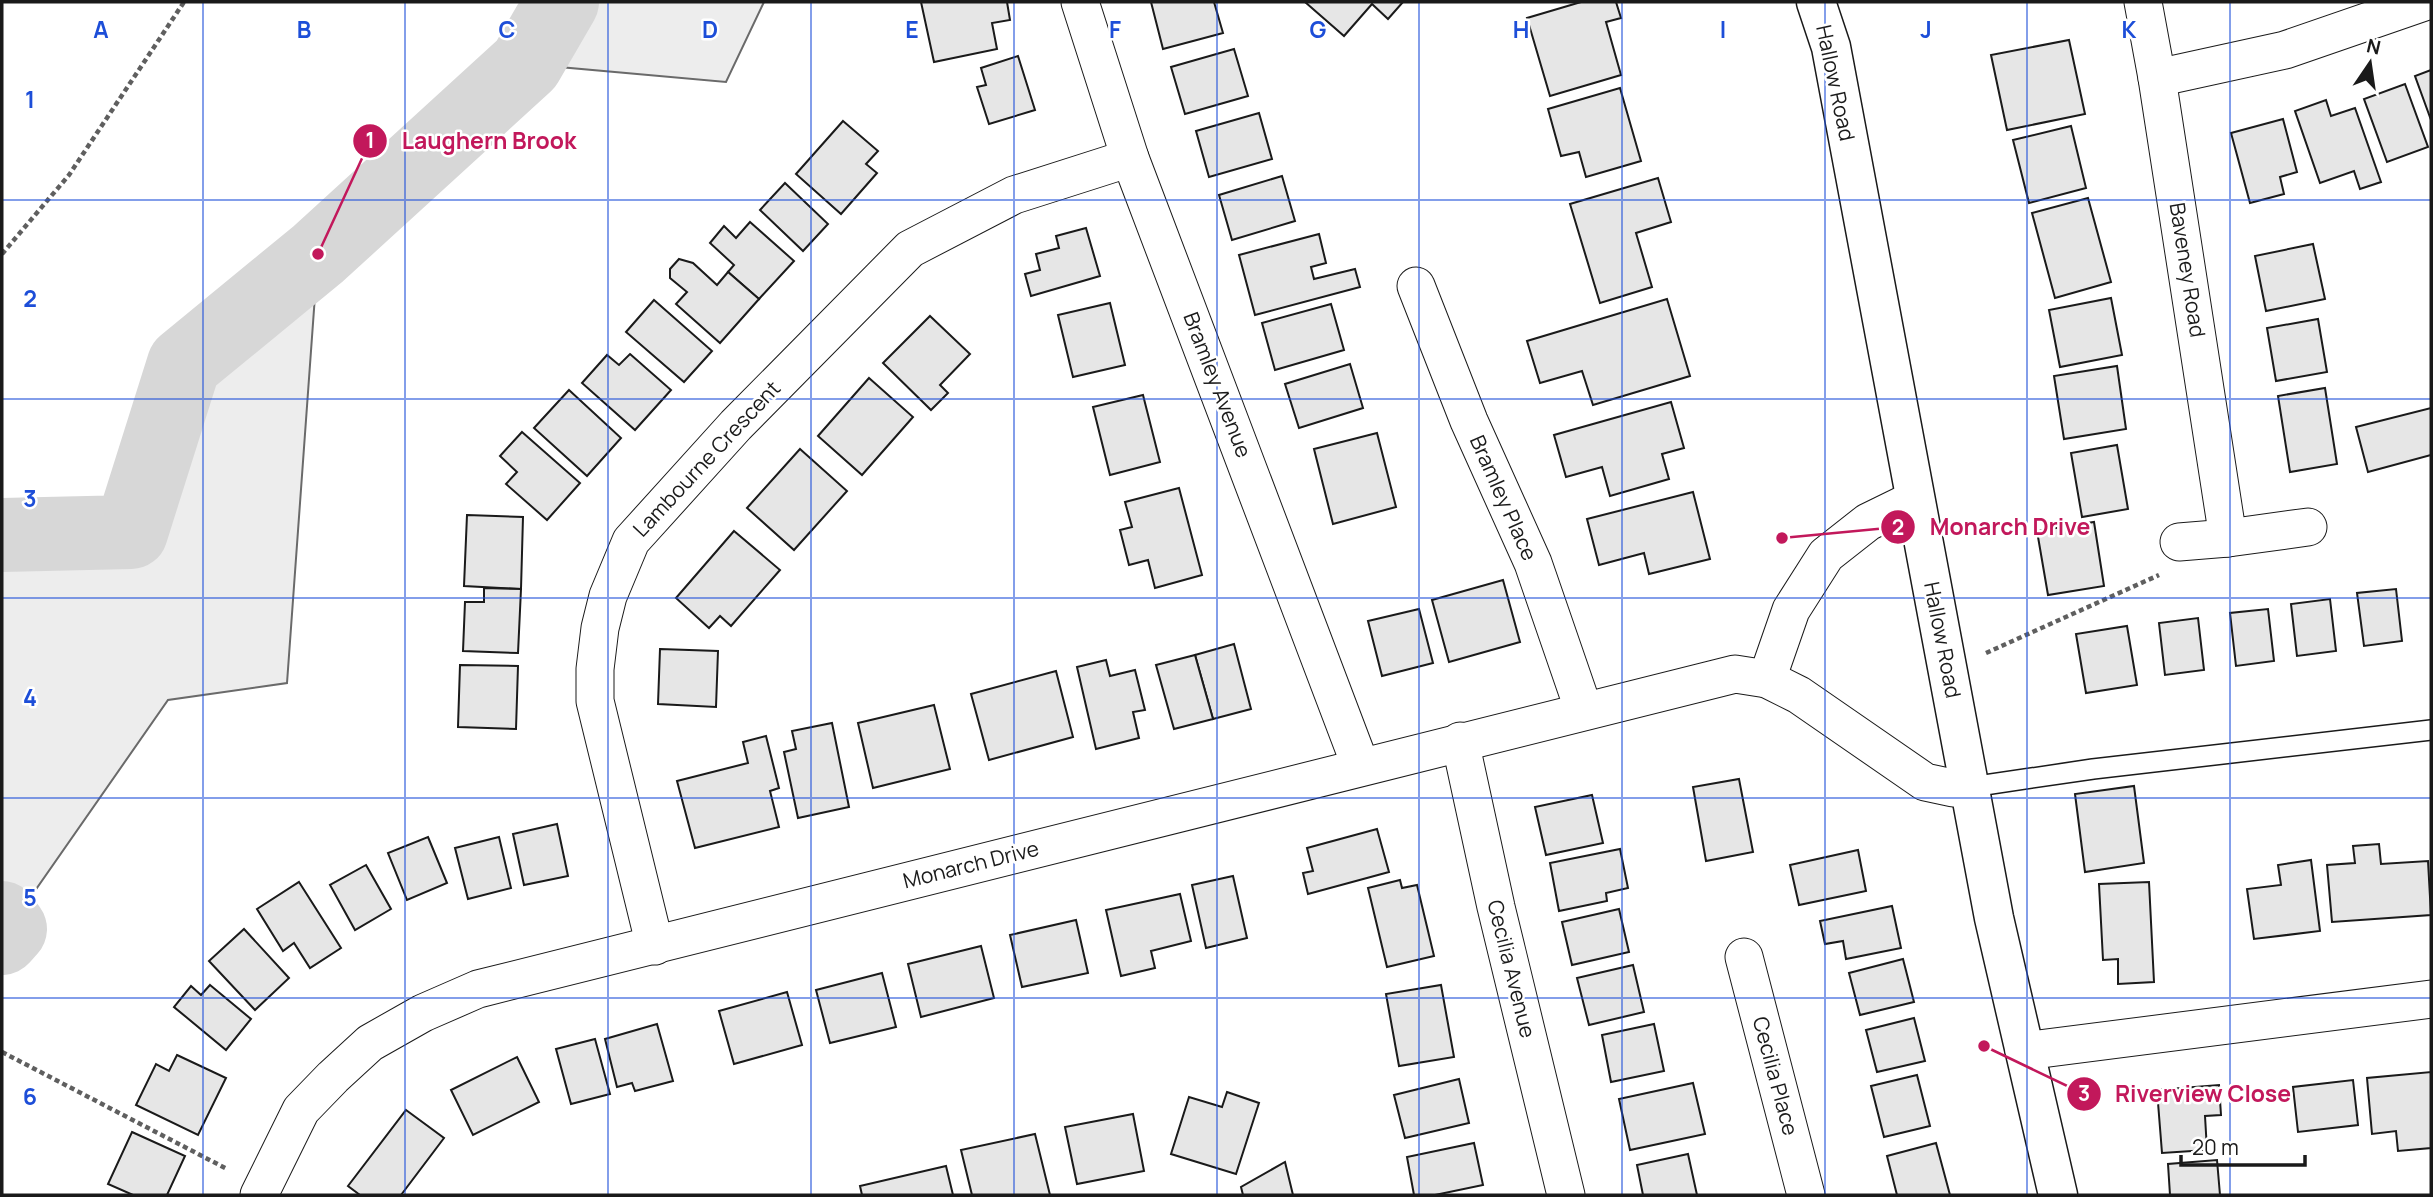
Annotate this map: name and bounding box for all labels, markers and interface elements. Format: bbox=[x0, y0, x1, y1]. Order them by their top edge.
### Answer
text: A bbox=[93, 13, 109, 45]
text: B bbox=[297, 13, 311, 45]
text: C bbox=[499, 13, 516, 45]
text: D bbox=[702, 13, 718, 45]
text: E bbox=[905, 13, 919, 45]
text: F bbox=[1109, 13, 1121, 45]
text: G bbox=[1310, 13, 1327, 45]
text: H bbox=[1513, 13, 1529, 45]
text: I bbox=[1720, 13, 1726, 45]
text: J bbox=[1920, 13, 1932, 45]
text: K bbox=[2122, 13, 2137, 45]
street label: Hallow Road bbox=[1810, 22, 1862, 143]
north arrow bbox=[2335, 28, 2405, 98]
text: N bbox=[2364, 32, 2383, 61]
text: 1 bbox=[25, 83, 35, 115]
callout: Laughern Brook bbox=[352, 119, 590, 163]
text: Laughern Brook bbox=[402, 124, 577, 156]
text: 1 bbox=[365, 126, 375, 154]
street label: Baveney Road bbox=[2164, 201, 2212, 339]
text: 2 bbox=[23, 282, 37, 314]
street label: Bramley Avenue bbox=[1177, 308, 1259, 461]
street label: Lambourne Crescent bbox=[627, 374, 786, 542]
street label: Bramley Place bbox=[1464, 430, 1544, 565]
text: 3 bbox=[23, 482, 37, 514]
callout: Monarch Drive bbox=[1881, 505, 2104, 549]
text: Monarch Drive bbox=[1930, 510, 2090, 542]
text: 2 bbox=[1892, 513, 1904, 541]
street label: Hallow Road bbox=[1918, 579, 1968, 700]
text: 4 bbox=[23, 681, 37, 713]
street label: Monarch Drive bbox=[900, 834, 1042, 894]
text: 5 bbox=[23, 881, 37, 913]
street label: Cecilia Avenue bbox=[1481, 897, 1543, 1041]
street label: Cecilia Place bbox=[1747, 1013, 1805, 1138]
callout: Riverview Close bbox=[2066, 1072, 2305, 1116]
text: Riverview Close bbox=[2115, 1077, 2291, 1109]
text: 3 bbox=[2078, 1079, 2090, 1107]
text: 6 bbox=[23, 1080, 37, 1112]
scale bar bbox=[2181, 1124, 2305, 1168]
text: 20 m bbox=[2192, 1133, 2239, 1161]

